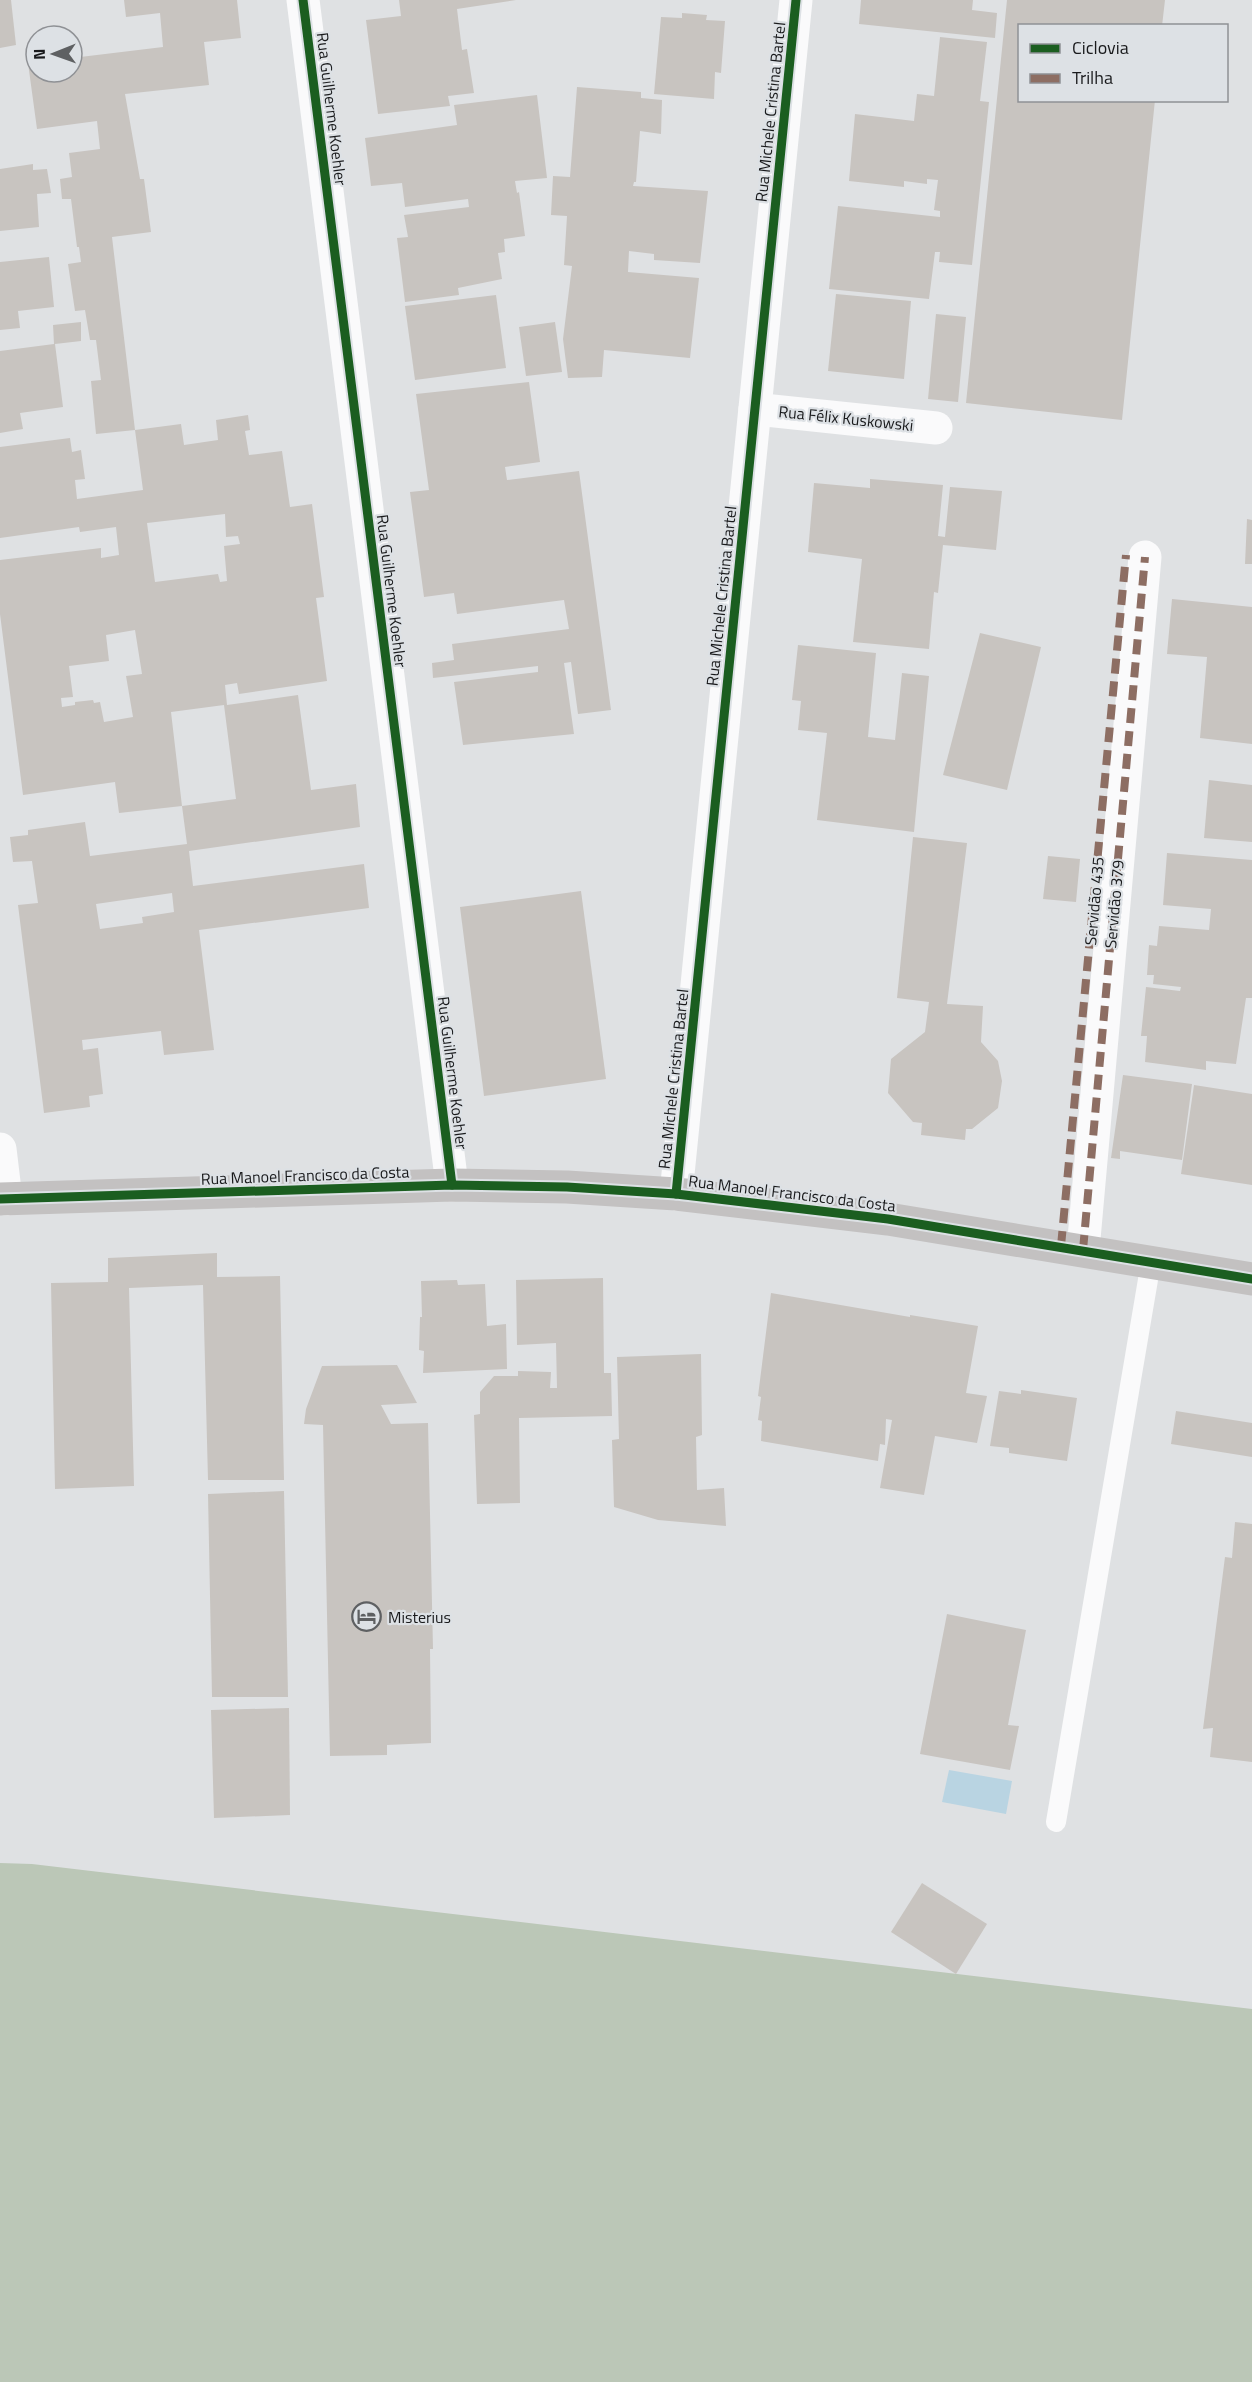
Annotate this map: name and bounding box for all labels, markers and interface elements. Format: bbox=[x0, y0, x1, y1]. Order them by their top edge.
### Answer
street label: Rua Michele Cristina Bartel bbox=[749, 21, 791, 203]
north arrow bbox=[24, 24, 84, 84]
legend bbox=[1018, 24, 1228, 102]
street label: Rua Guilherme Koehler bbox=[311, 31, 353, 187]
text: Ciclovia bbox=[1072, 34, 1129, 61]
text: N bbox=[27, 49, 51, 60]
text: Trilha bbox=[1072, 64, 1113, 91]
street label: Rua Félix Kuskowski bbox=[777, 399, 915, 437]
street label: Rua Michele Cristina Bartel bbox=[700, 505, 742, 687]
street label: Rua Guilherme Koehler bbox=[371, 513, 413, 669]
street label: Servidão 435 bbox=[1078, 856, 1110, 946]
street label: Servidão 379 bbox=[1098, 859, 1130, 949]
street label: Rua Michele Cristina Bartel bbox=[652, 988, 694, 1170]
street label: Rua Guilherme Koehler bbox=[432, 995, 474, 1151]
street label: Rua Manoel Francisco da Costa bbox=[200, 1159, 410, 1191]
street label: Rua Manoel Francisco da Costa bbox=[687, 1168, 897, 1218]
hotel icon: Misterius bbox=[351, 1601, 383, 1633]
place label: Misterius bbox=[388, 1605, 451, 1629]

